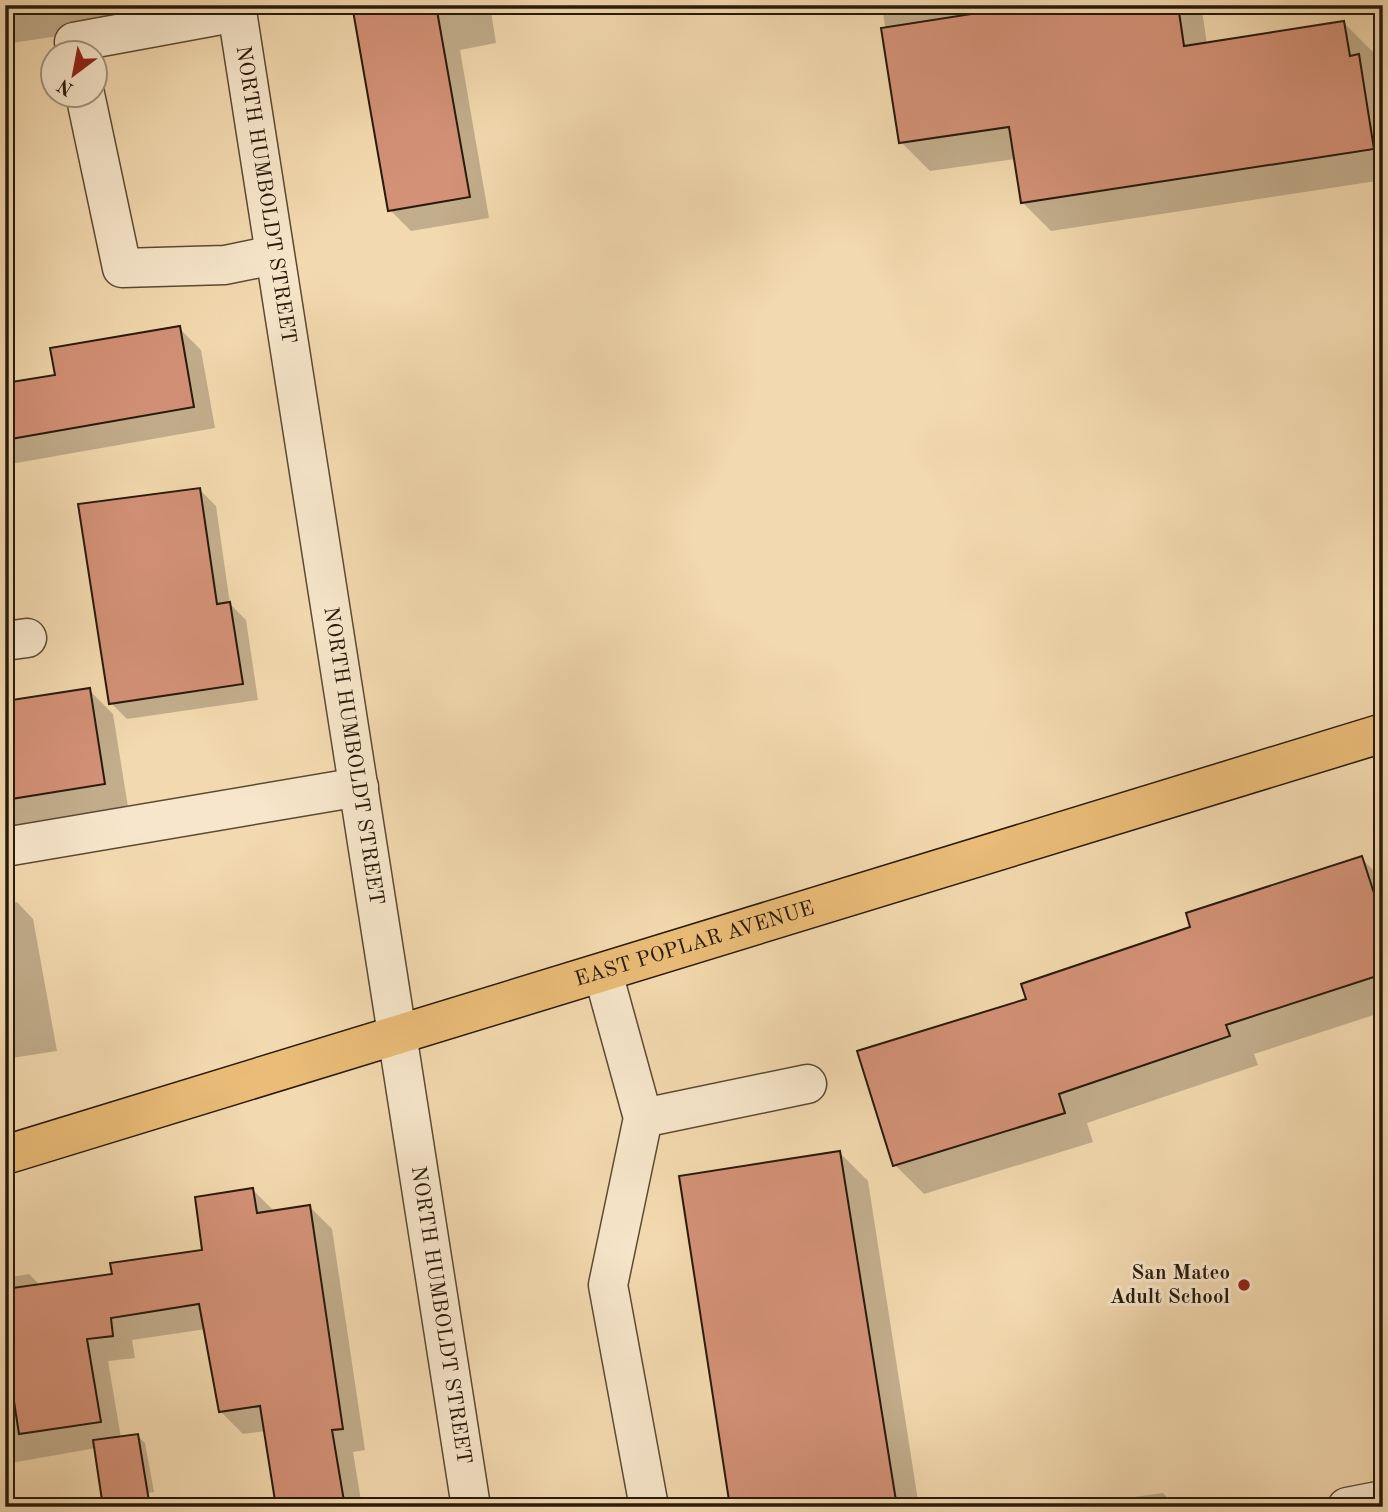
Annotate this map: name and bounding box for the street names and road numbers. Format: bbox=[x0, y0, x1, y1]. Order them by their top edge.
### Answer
street label: NORTH HUMBOLDT STREET bbox=[232, 44, 299, 345]
street label: NORTH HUMBOLDT STREET bbox=[320, 605, 387, 906]
street label: EAST POPLAR AVENUE bbox=[572, 897, 817, 990]
street label: NORTH HUMBOLDT STREET bbox=[407, 1164, 475, 1466]

